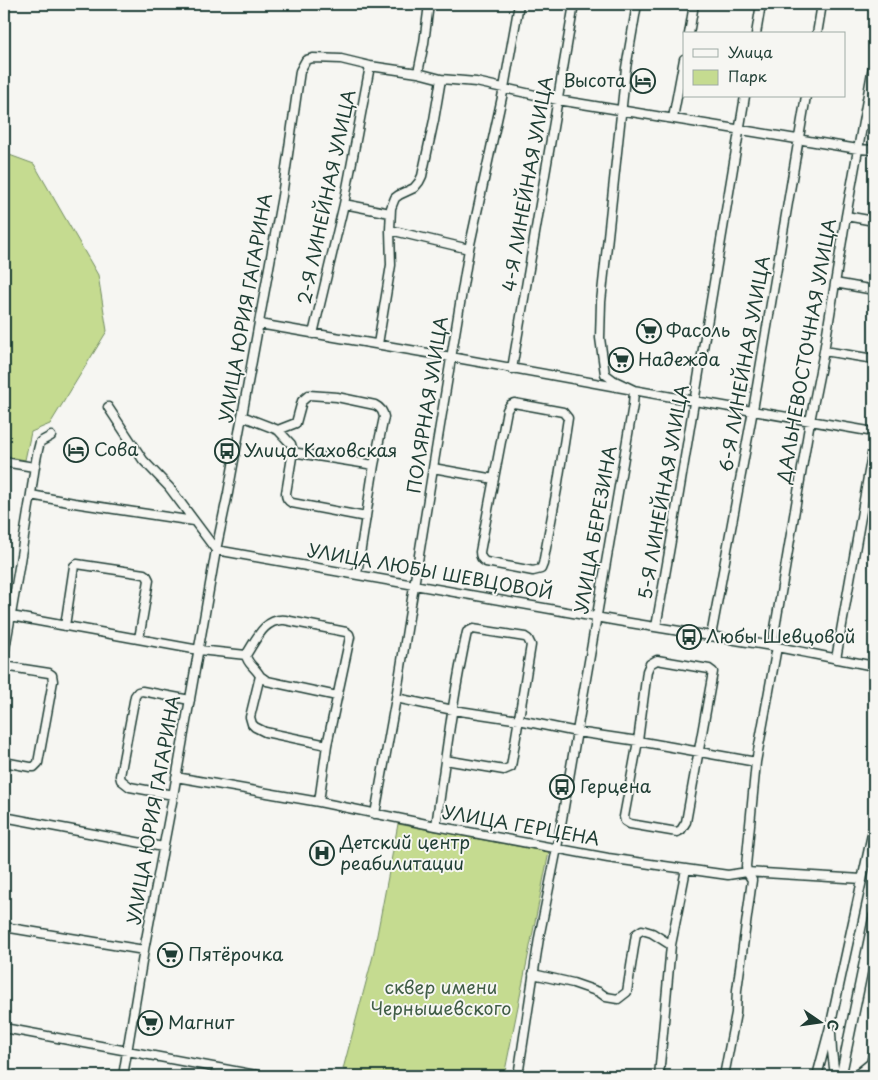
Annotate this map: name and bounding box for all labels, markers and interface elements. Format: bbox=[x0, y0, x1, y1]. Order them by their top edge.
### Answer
legend bbox=[683, 32, 846, 98]
text: Улица bbox=[728, 40, 773, 63]
text: Парк bbox=[728, 64, 767, 87]
place label: Высота bbox=[563, 66, 626, 93]
hotel icon: Высота bbox=[630, 68, 656, 94]
street label: 4-Я ЛИНЕЙНАЯ УЛИЦА bbox=[494, 74, 559, 293]
street label: 2-Я ЛИНЕЙНАЯ УЛИЦА bbox=[290, 87, 362, 307]
street label: УЛИЦА ЮРИЯ ГАГАРИНА bbox=[211, 191, 278, 425]
street label: ДАЛЬНЕВОСТОЧНАЯ УЛИЦА bbox=[769, 216, 842, 486]
street label: 6-Я ЛИНЕЙНАЯ УЛИЦА bbox=[711, 253, 776, 474]
street label: ПОЛЯРНАЯ УЛИЦА bbox=[399, 314, 454, 495]
place label: Фасоль bbox=[666, 316, 730, 343]
supermarket icon: Фасоль bbox=[636, 318, 662, 344]
place label: Надежда bbox=[638, 345, 720, 372]
supermarket icon: Надежда bbox=[608, 347, 634, 373]
street label: 5-Я ЛИНЕЙНАЯ УЛИЦА bbox=[630, 382, 695, 601]
place label: Сова bbox=[94, 435, 139, 462]
place label: Улица Каховская bbox=[244, 436, 397, 463]
hotel icon: Сова bbox=[63, 437, 89, 463]
bus stop icon: Улица Каховская bbox=[214, 438, 240, 464]
street label: УЛИЦА БЕРЕЗИНА bbox=[566, 443, 623, 616]
street label: УЛИЦА ЛЮБЫ ШЕВЦОВОЙ bbox=[305, 536, 555, 605]
place label: Любы Шевцовой bbox=[706, 622, 855, 649]
bus stop icon: Любы Шевцовой bbox=[676, 624, 702, 650]
street label: УЛИЦА ЮРИЯ ГАГАРИНА bbox=[119, 693, 186, 927]
place label: Герцена bbox=[580, 772, 652, 799]
bus stop icon: Герцена bbox=[549, 774, 575, 800]
street label: УЛИЦА ГЕРЦЕНА bbox=[441, 797, 602, 852]
place label: Детский центр реабилитации bbox=[339, 828, 470, 876]
hospital icon: Детский центр реабилитации bbox=[309, 840, 335, 866]
place label: Пятёрочка bbox=[188, 940, 284, 967]
supermarket icon: Пятёрочка bbox=[157, 942, 183, 968]
park label: сквер имени Чернышевского bbox=[371, 973, 511, 1021]
north arrow bbox=[796, 998, 846, 1048]
place label: Магнит bbox=[168, 1008, 235, 1035]
supermarket icon: Магнит bbox=[137, 1010, 163, 1036]
text: С bbox=[822, 1018, 845, 1033]

